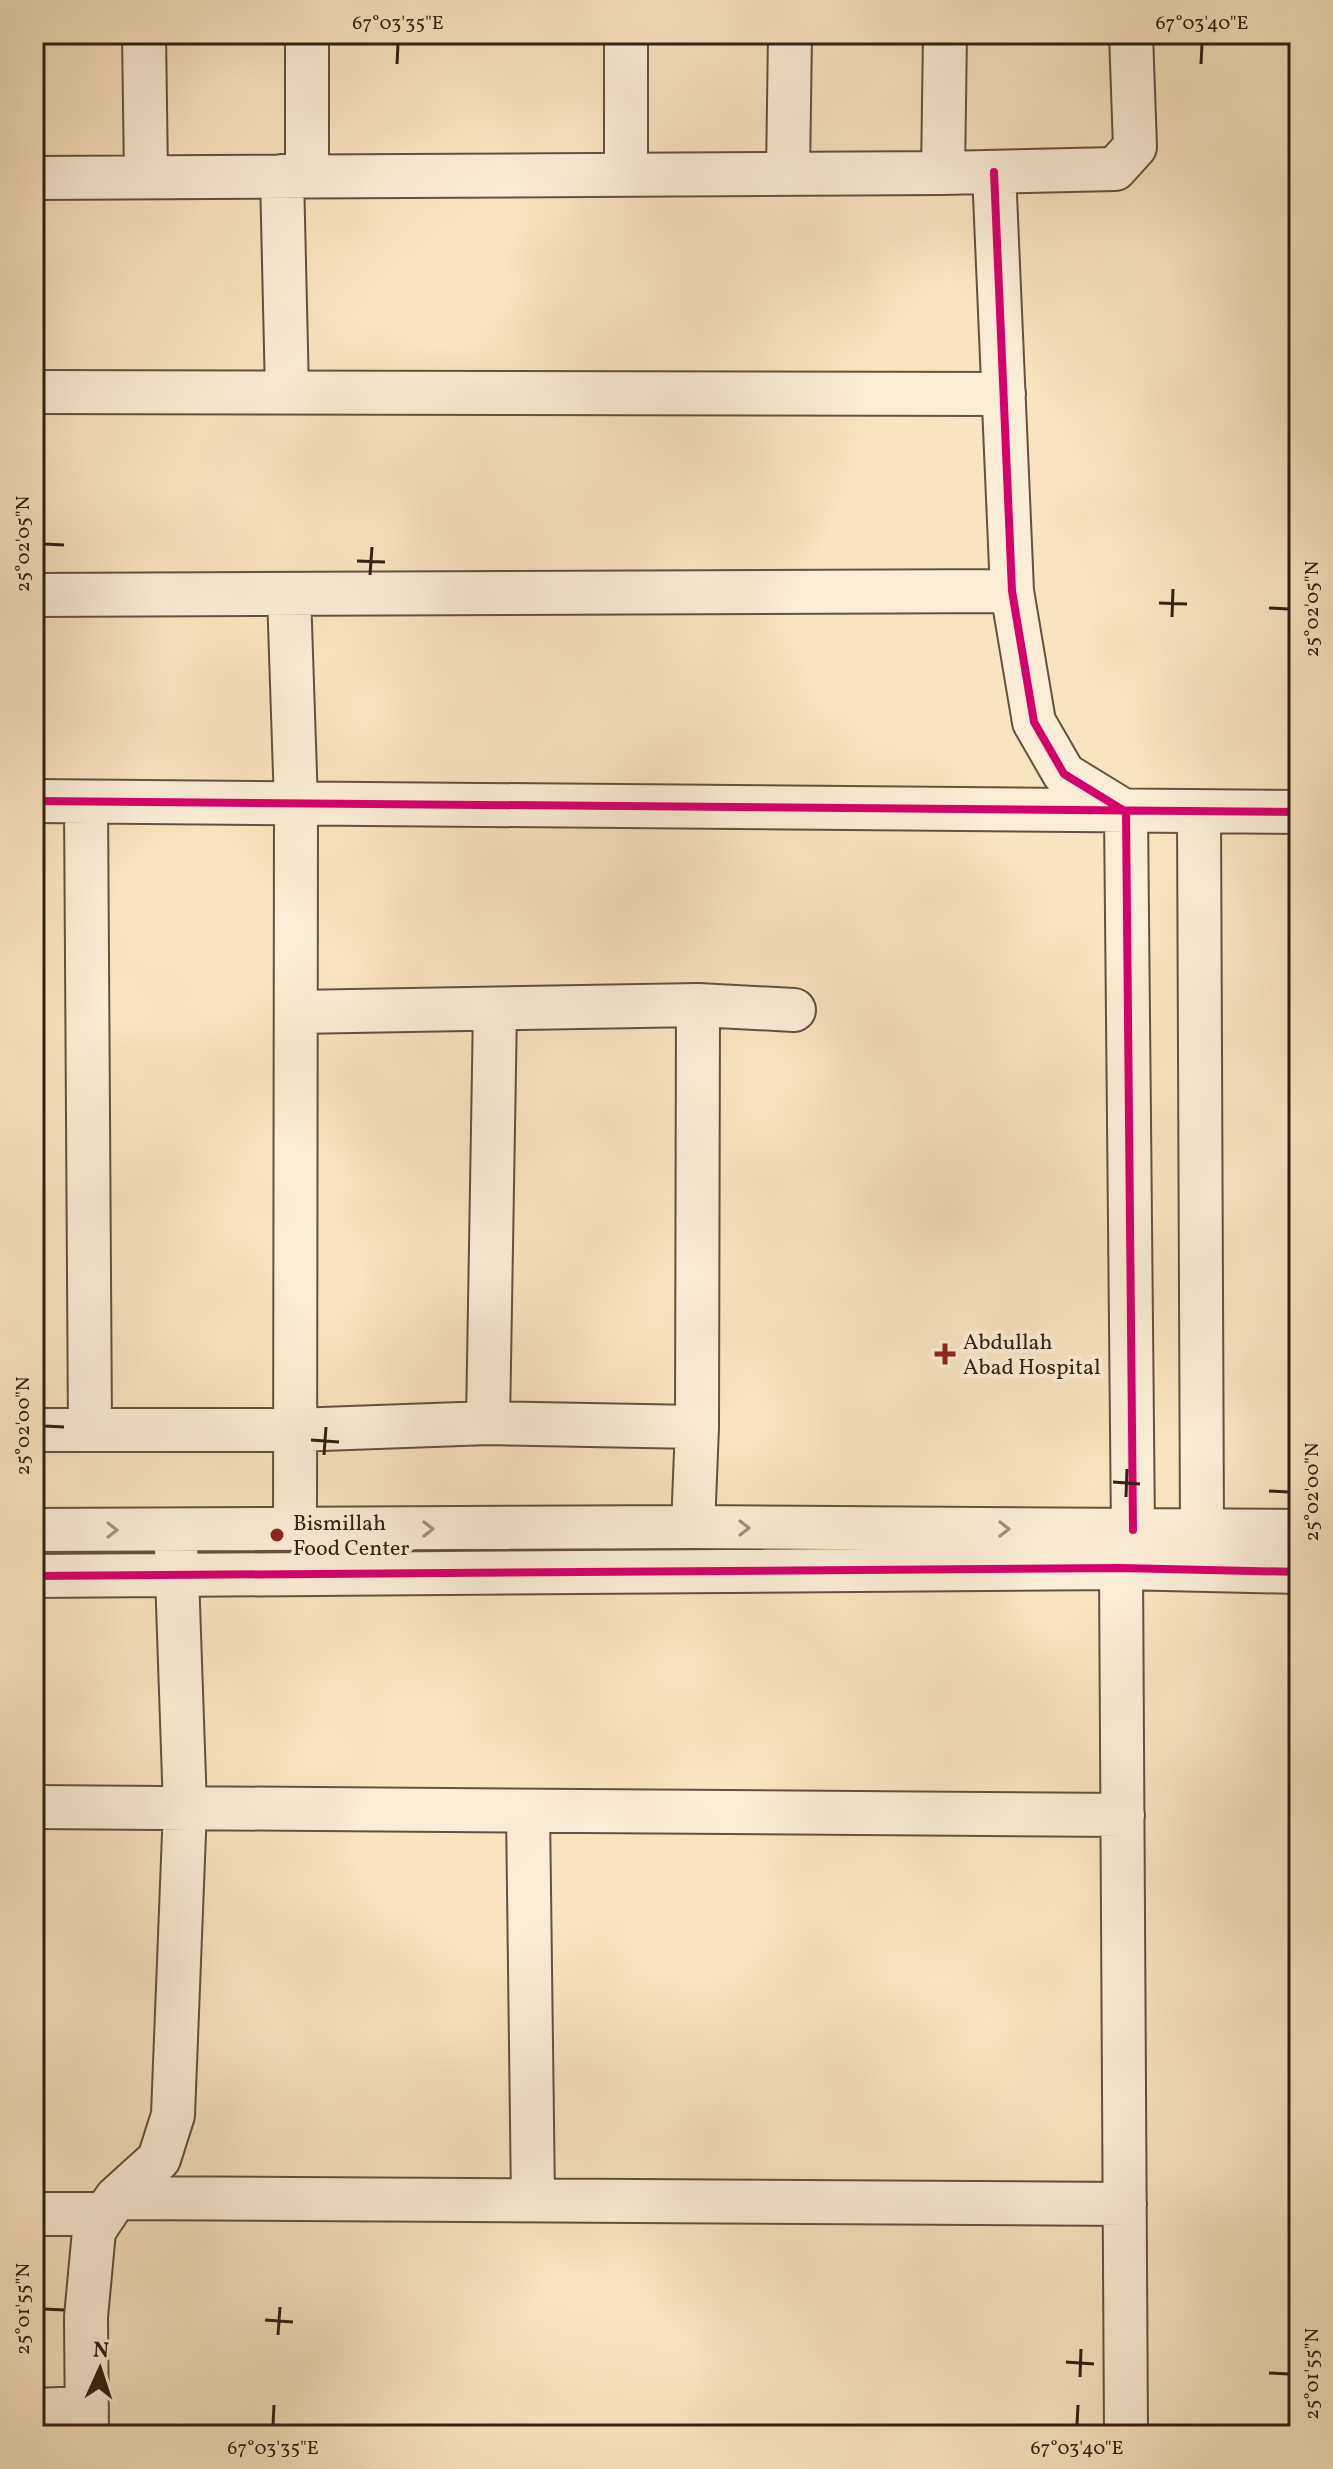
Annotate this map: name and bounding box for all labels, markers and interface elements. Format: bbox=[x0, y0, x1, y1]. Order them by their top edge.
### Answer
text: 67°03'35"E bbox=[352, 10, 444, 38]
text: 67°03'40"E bbox=[1155, 10, 1249, 38]
text: 25°02'05"N bbox=[10, 496, 38, 592]
text: 25°02'05"N bbox=[1299, 561, 1327, 657]
place label: Abdullah Abad Hospital bbox=[963, 1328, 1100, 1384]
marker: Abdullah Abad Hospital bbox=[934, 1343, 956, 1365]
text: 25°02'00"N bbox=[10, 1376, 38, 1476]
text: 25°02'00"N bbox=[1299, 1442, 1327, 1542]
place label: Bismillah Food Center bbox=[293, 1509, 410, 1565]
one-way arrow bbox=[738, 1519, 751, 1536]
one-way arrow bbox=[422, 1520, 435, 1537]
one-way arrow bbox=[998, 1520, 1011, 1538]
one-way arrow bbox=[106, 1521, 119, 1538]
marker: Bismillah Food Center bbox=[268, 1526, 286, 1544]
text: 25°01'55"N bbox=[10, 2263, 38, 2355]
text: 25°01'55"N bbox=[1299, 2328, 1327, 2420]
north arrow bbox=[60, 2329, 140, 2409]
text: N bbox=[92, 2336, 110, 2367]
text: 67°03'35"E bbox=[227, 2435, 319, 2463]
text: 67°03'40"E bbox=[1030, 2435, 1124, 2463]

